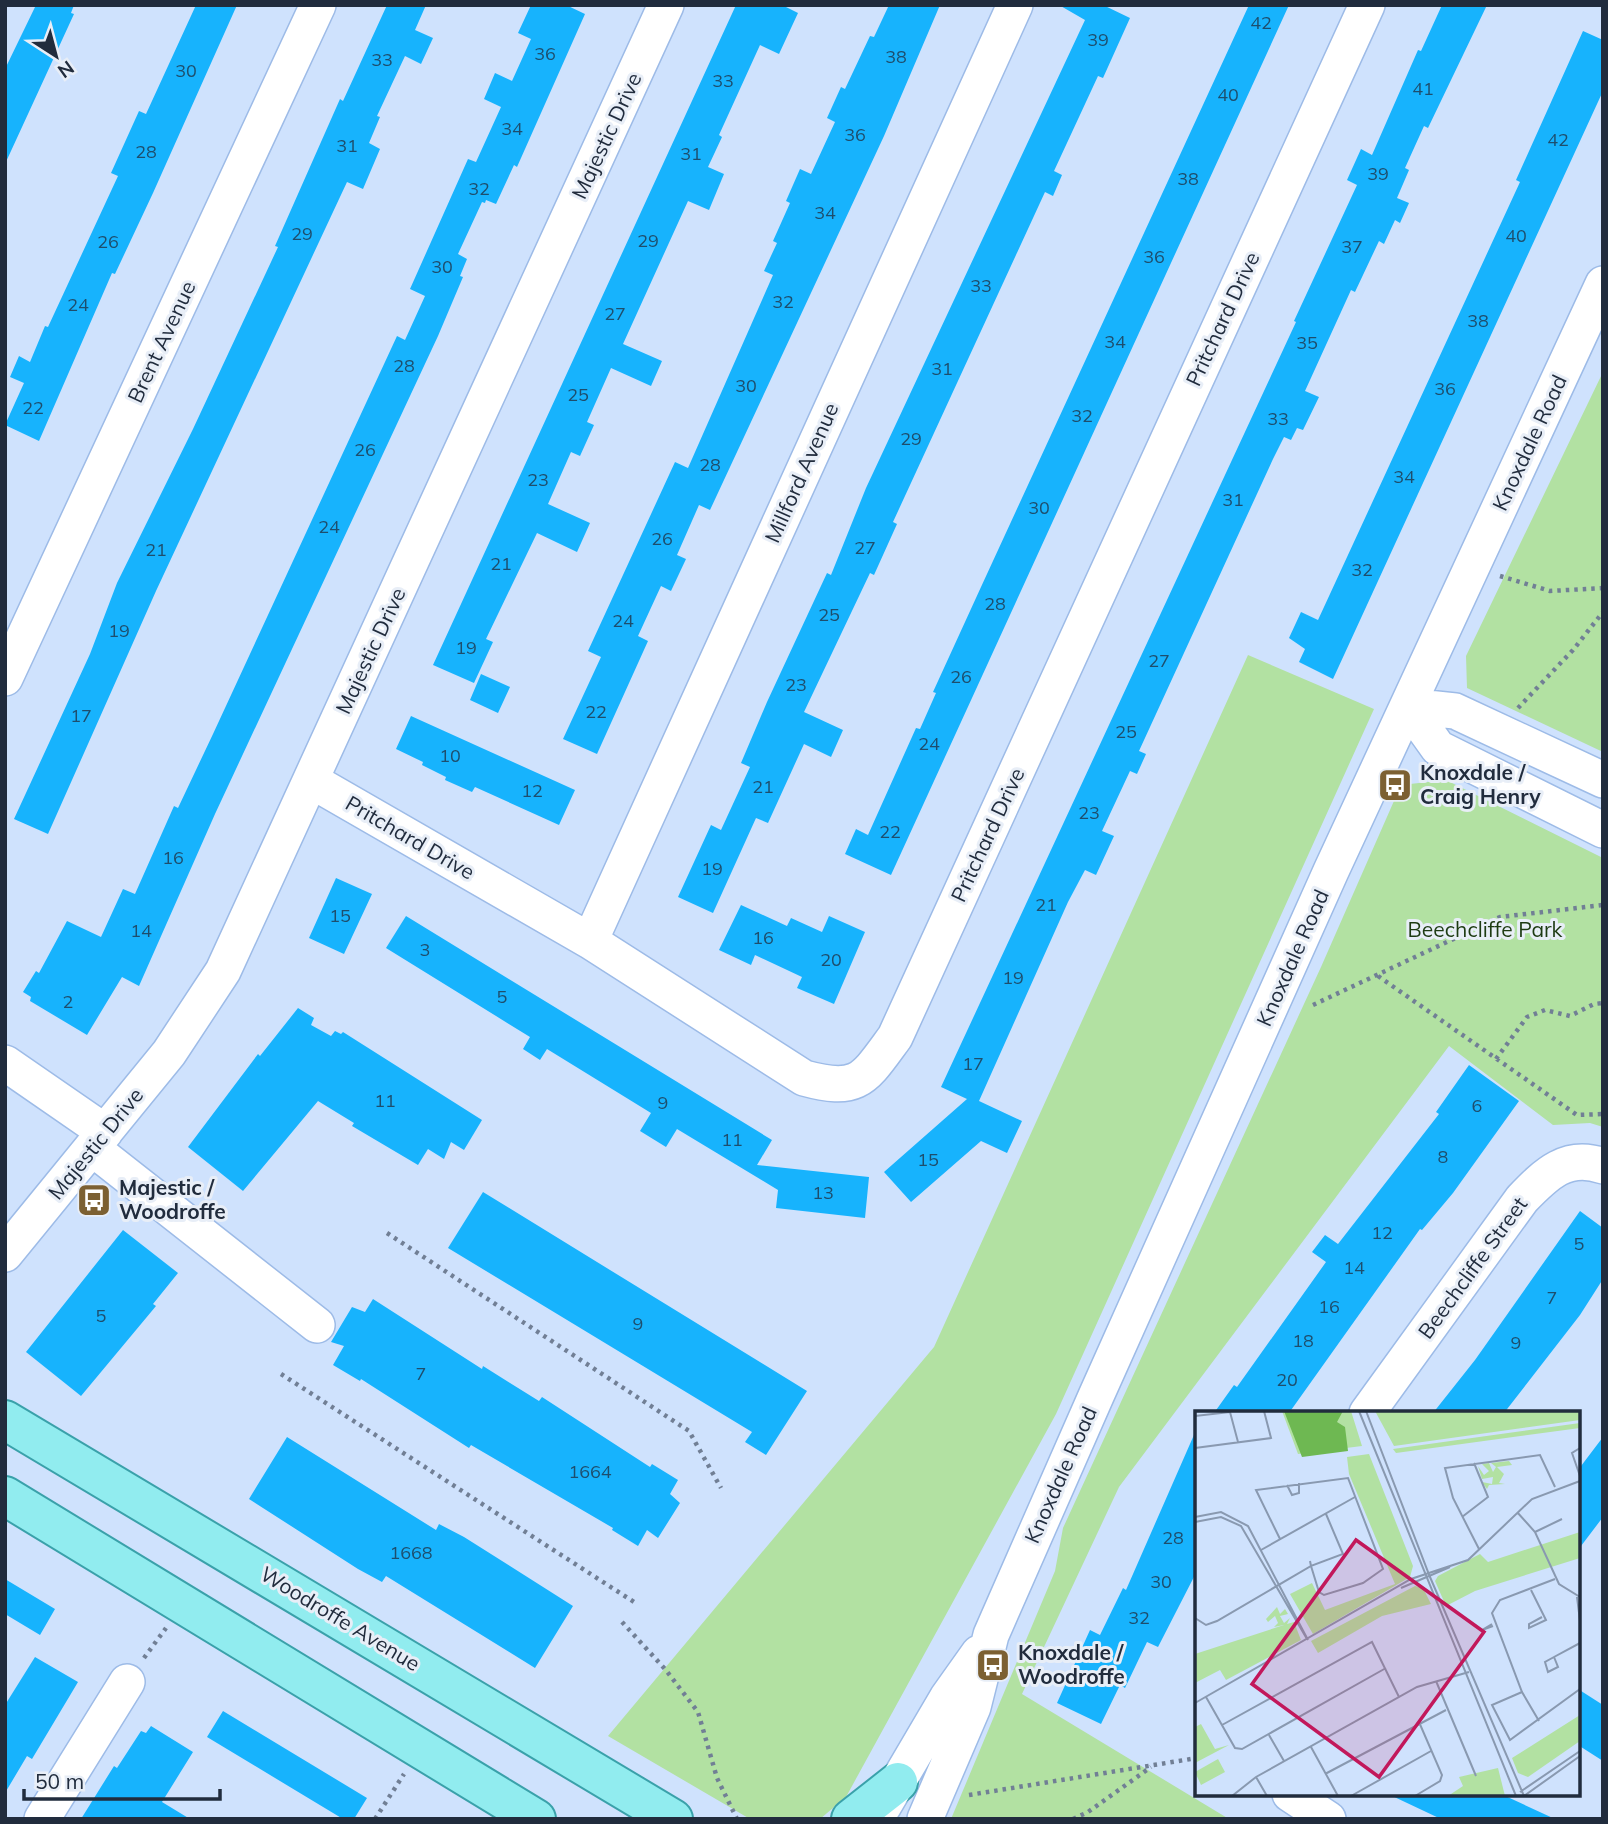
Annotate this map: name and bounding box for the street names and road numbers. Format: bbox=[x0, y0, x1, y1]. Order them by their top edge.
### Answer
street label: Majestic Drive bbox=[566, 68, 647, 203]
street label: Pritchard Drive bbox=[1180, 247, 1265, 390]
street label: Brent Avenue bbox=[122, 277, 201, 407]
street label: Knoxdale Road bbox=[1486, 370, 1572, 515]
street label: Millford Avenue bbox=[759, 399, 844, 547]
street label: Majestic Drive bbox=[330, 583, 411, 718]
street label: Pritchard Drive bbox=[945, 763, 1030, 906]
street label: Pritchard Drive bbox=[341, 790, 480, 885]
street label: Knoxdale Road bbox=[1250, 885, 1334, 1030]
street label: Majestic Drive bbox=[42, 1082, 148, 1205]
street label: Beechcliffe Street bbox=[1412, 1192, 1532, 1343]
street label: Knoxdale Road bbox=[1018, 1402, 1102, 1547]
street label: Woodroffe Avenue bbox=[256, 1560, 425, 1676]

